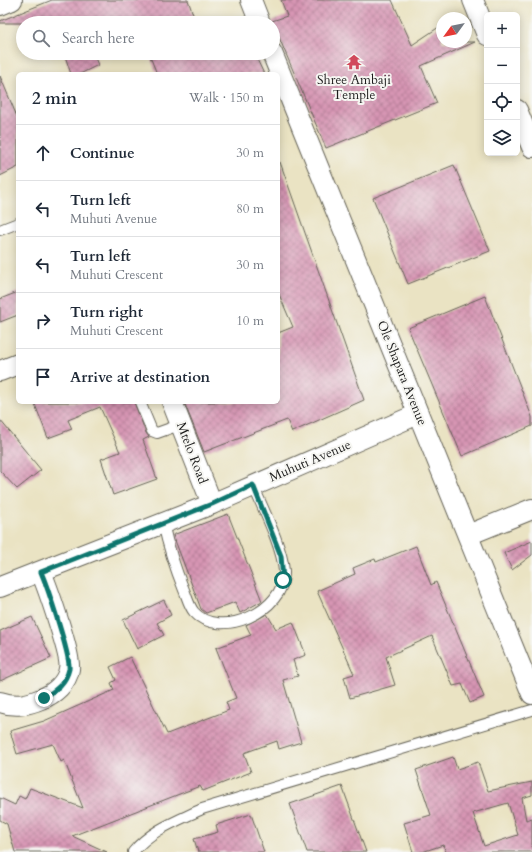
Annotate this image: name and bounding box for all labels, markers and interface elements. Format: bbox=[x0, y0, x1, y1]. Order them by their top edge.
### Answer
north arrow bbox=[436, 12, 472, 48]
map controls bbox=[484, 12, 520, 156]
button: + bbox=[484, 12, 520, 48]
search box bbox=[16, 16, 280, 60]
icon: search bbox=[30, 27, 52, 49]
text: Search here bbox=[62, 28, 135, 48]
button: − bbox=[484, 48, 520, 84]
temple icon: Shree Ambaji Temple bbox=[345, 53, 363, 71]
place label: Shree Ambaji Temple bbox=[317, 71, 391, 104]
button: locate bbox=[484, 84, 520, 120]
text: 2 min bbox=[32, 87, 77, 110]
text: Walk · 150 m bbox=[189, 89, 264, 107]
button: layers bbox=[484, 120, 520, 156]
icon: ahead bbox=[32, 142, 54, 164]
text: Continue bbox=[70, 143, 135, 163]
text: 30 m bbox=[236, 144, 264, 162]
text: Turn left bbox=[70, 190, 131, 210]
icon: left bbox=[32, 198, 54, 220]
text: 80 m bbox=[236, 200, 264, 218]
text: Muhuti Avenue bbox=[70, 210, 157, 228]
text: Turn left bbox=[70, 246, 131, 266]
icon: left bbox=[32, 254, 54, 276]
text: 30 m bbox=[236, 256, 264, 274]
text: Muhuti Crescent bbox=[70, 266, 163, 284]
text: Turn right bbox=[70, 302, 143, 322]
icon: right bbox=[32, 310, 54, 332]
text: 10 m bbox=[236, 312, 264, 330]
street label: Ole Shapara Avenue bbox=[373, 318, 431, 428]
text: Muhuti Crescent bbox=[70, 322, 163, 340]
icon: arrive bbox=[32, 366, 54, 388]
text: Arrive at destination bbox=[70, 367, 210, 387]
street label: Mtelo Road bbox=[172, 420, 212, 486]
street label: Muhuti Avenue bbox=[266, 436, 354, 486]
route start bbox=[274, 571, 292, 589]
route end bbox=[35, 689, 53, 707]

